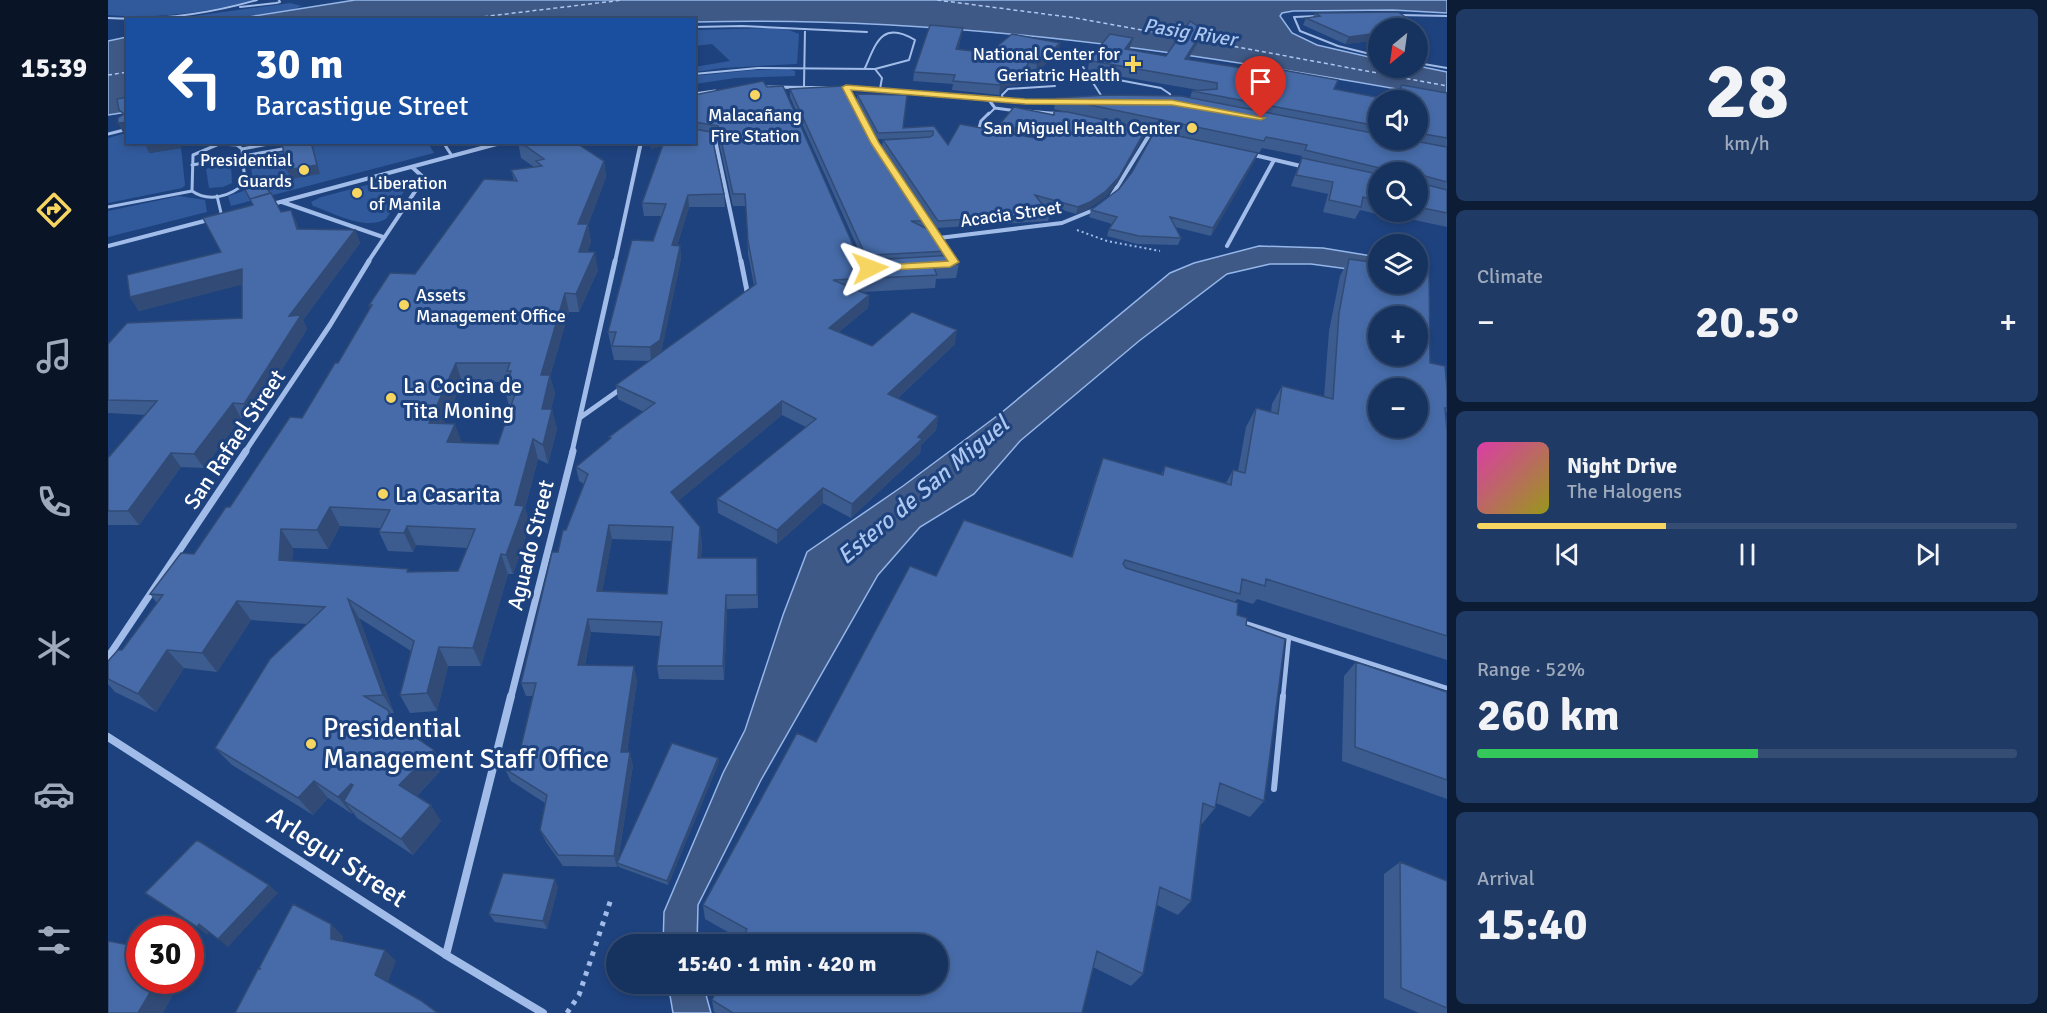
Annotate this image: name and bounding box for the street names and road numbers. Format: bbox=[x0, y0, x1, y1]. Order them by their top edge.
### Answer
street label: Acacia Street bbox=[959, 196, 1063, 232]
street label: San Rafael Street bbox=[178, 364, 291, 514]
street label: Aguado Street bbox=[501, 477, 560, 613]
street label: Arlegui Street bbox=[261, 800, 413, 915]

